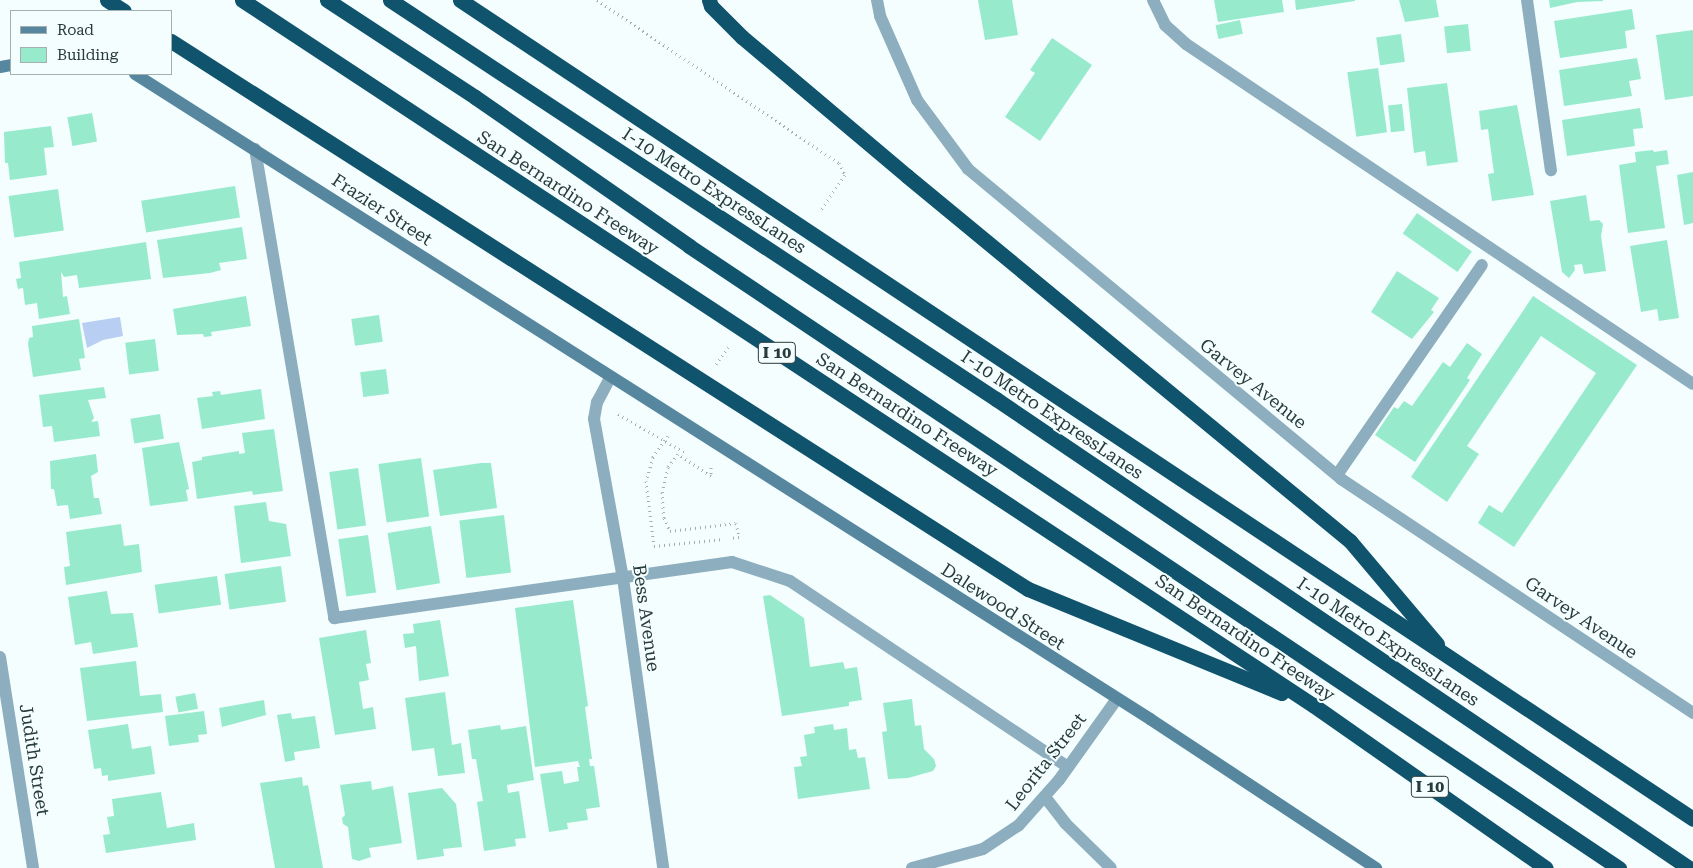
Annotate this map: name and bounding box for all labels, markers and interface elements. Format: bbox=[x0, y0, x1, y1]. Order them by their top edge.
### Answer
legend bbox=[10, 10, 172, 75]
text: Road bbox=[57, 21, 94, 39]
text: Building bbox=[57, 46, 118, 64]
street label: I-10 Metro ExpressLanes bbox=[618, 123, 810, 259]
street label: San Bernardino Freeway bbox=[473, 126, 663, 260]
street label: Frazier Street bbox=[328, 170, 436, 250]
street label: Garvey Avenue bbox=[1195, 334, 1311, 434]
road number: I 10 bbox=[757, 339, 797, 366]
street label: I-10 Metro ExpressLanes bbox=[957, 346, 1147, 484]
street label: San Bernardino Freeway bbox=[812, 348, 1002, 482]
street label: Dalewood Street bbox=[937, 559, 1069, 655]
street label: Bess Avenue bbox=[628, 563, 664, 673]
street label: San Bernardino Freeway bbox=[1151, 570, 1339, 706]
street label: Garvey Avenue bbox=[1521, 572, 1641, 664]
street label: I-10 Metro ExpressLanes bbox=[1293, 573, 1483, 711]
street label: Judith Street bbox=[14, 703, 54, 817]
street label: Leorita Street bbox=[1001, 709, 1091, 815]
road number: I 10 bbox=[1410, 774, 1450, 800]

